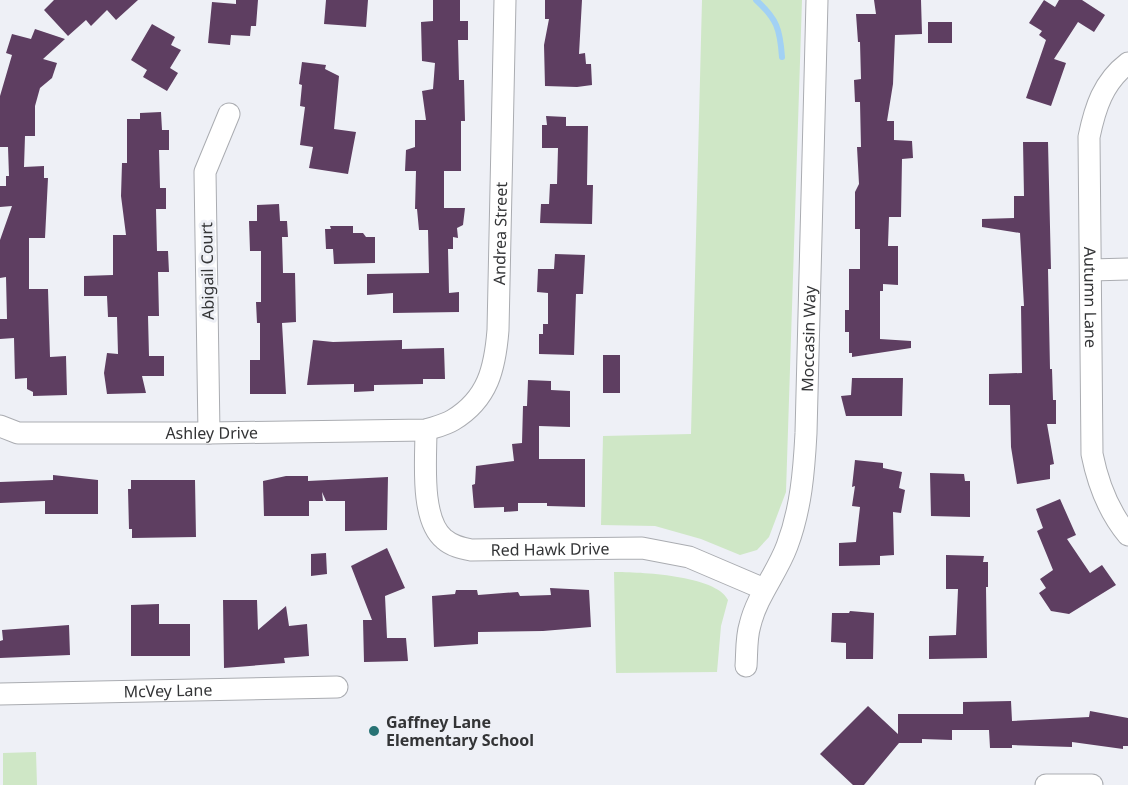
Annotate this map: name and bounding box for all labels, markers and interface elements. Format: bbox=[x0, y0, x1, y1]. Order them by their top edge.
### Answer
street label: Andrea Street bbox=[488, 181, 512, 285]
street label: Abigail Court bbox=[195, 222, 219, 320]
street label: Autumn Lane bbox=[1079, 247, 1102, 348]
street label: Moccasin Way bbox=[796, 285, 821, 392]
street label: Ashley Drive bbox=[165, 421, 258, 444]
street label: Red Hawk Drive bbox=[491, 537, 610, 561]
street label: McVey Lane bbox=[123, 679, 213, 702]
place label: Gaffney Lane Elementary School bbox=[386, 711, 534, 751]
marker: Gaffney Lane Elementary School bbox=[367, 724, 381, 738]

